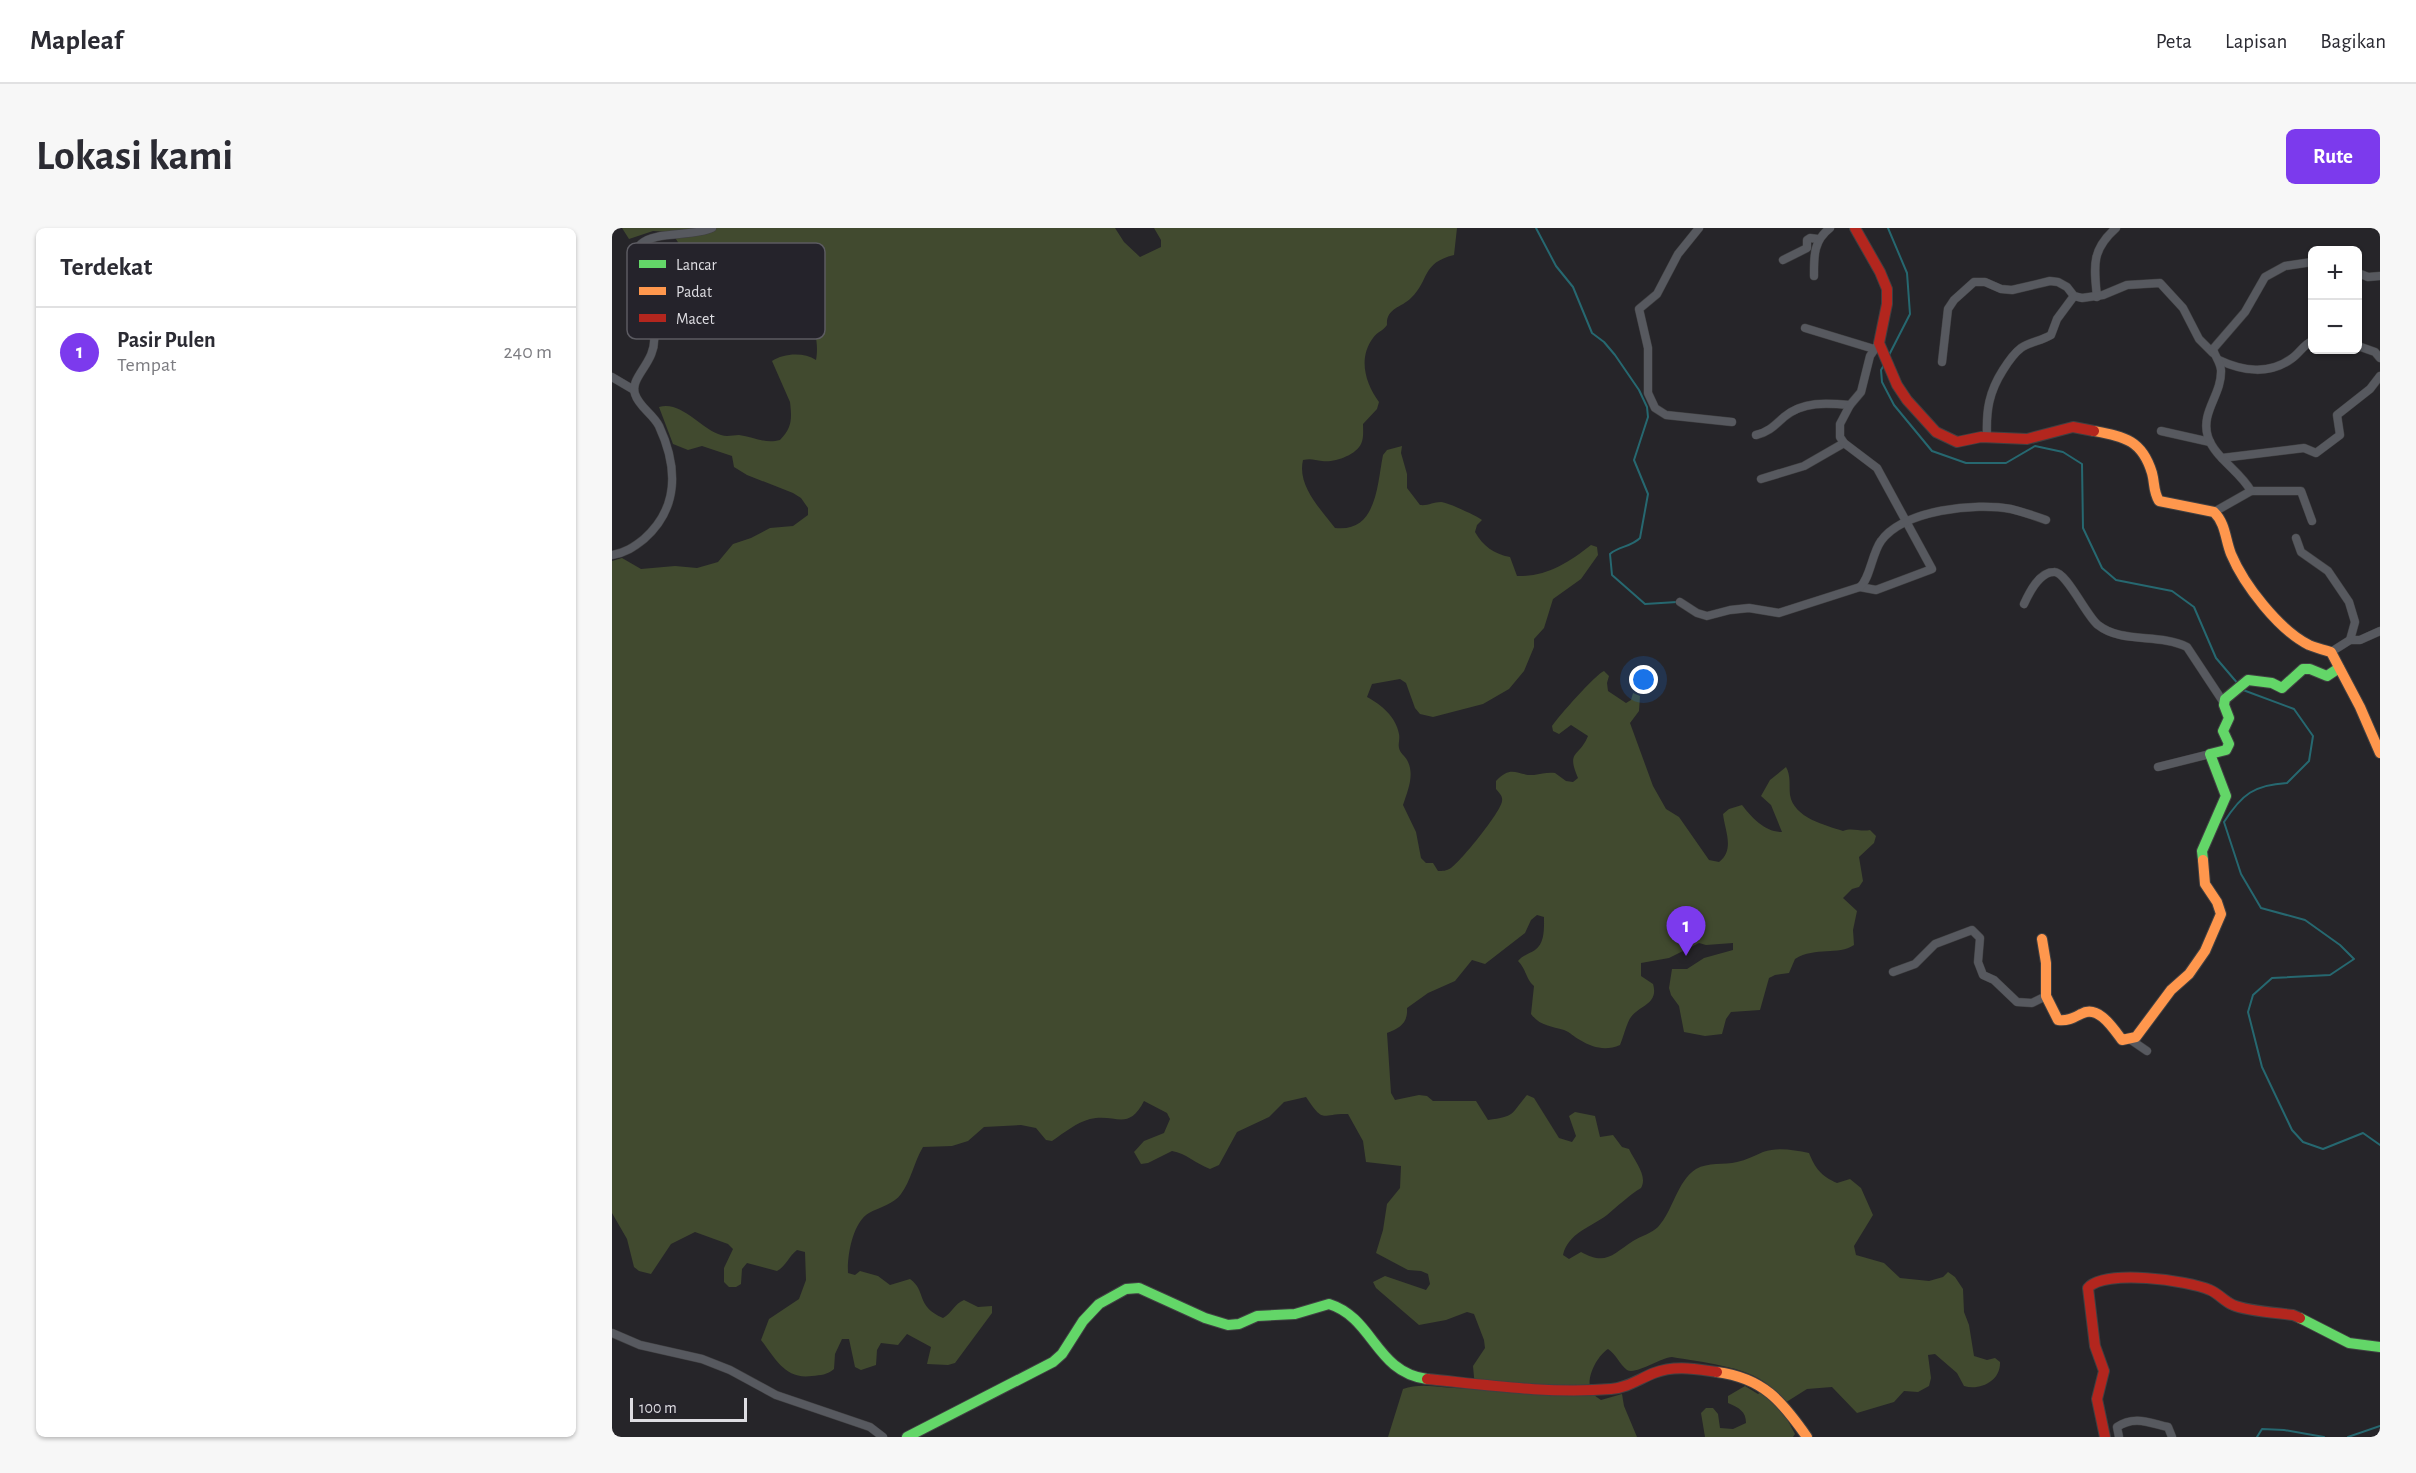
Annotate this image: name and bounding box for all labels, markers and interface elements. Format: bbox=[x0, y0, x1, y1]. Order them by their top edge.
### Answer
text: Mapleaf bbox=[30, 27, 123, 55]
text: Peta bbox=[2156, 31, 2192, 52]
text: Lapisan bbox=[2225, 31, 2287, 52]
text: Bagikan bbox=[2320, 31, 2386, 52]
button: Rute bbox=[2286, 129, 2380, 184]
text: Lokasi kami bbox=[36, 135, 233, 177]
legend bbox=[627, 243, 825, 339]
map controls bbox=[2308, 246, 2362, 354]
button: + bbox=[2308, 246, 2362, 300]
text: Terdekat bbox=[60, 254, 152, 280]
text: Lancar bbox=[676, 257, 717, 273]
text: Padat bbox=[676, 284, 712, 300]
button: − bbox=[2308, 300, 2362, 354]
text: Macet bbox=[676, 311, 714, 327]
text: Pasir Pulen bbox=[117, 329, 216, 351]
text: 1 bbox=[76, 342, 83, 362]
text: 240 m bbox=[503, 342, 552, 362]
text: Tempat bbox=[117, 355, 177, 375]
your location bbox=[1629, 665, 1658, 694]
pin: 1 bbox=[1666, 906, 1706, 956]
scale bar bbox=[630, 1395, 747, 1422]
text: 100 m bbox=[639, 1400, 677, 1416]

